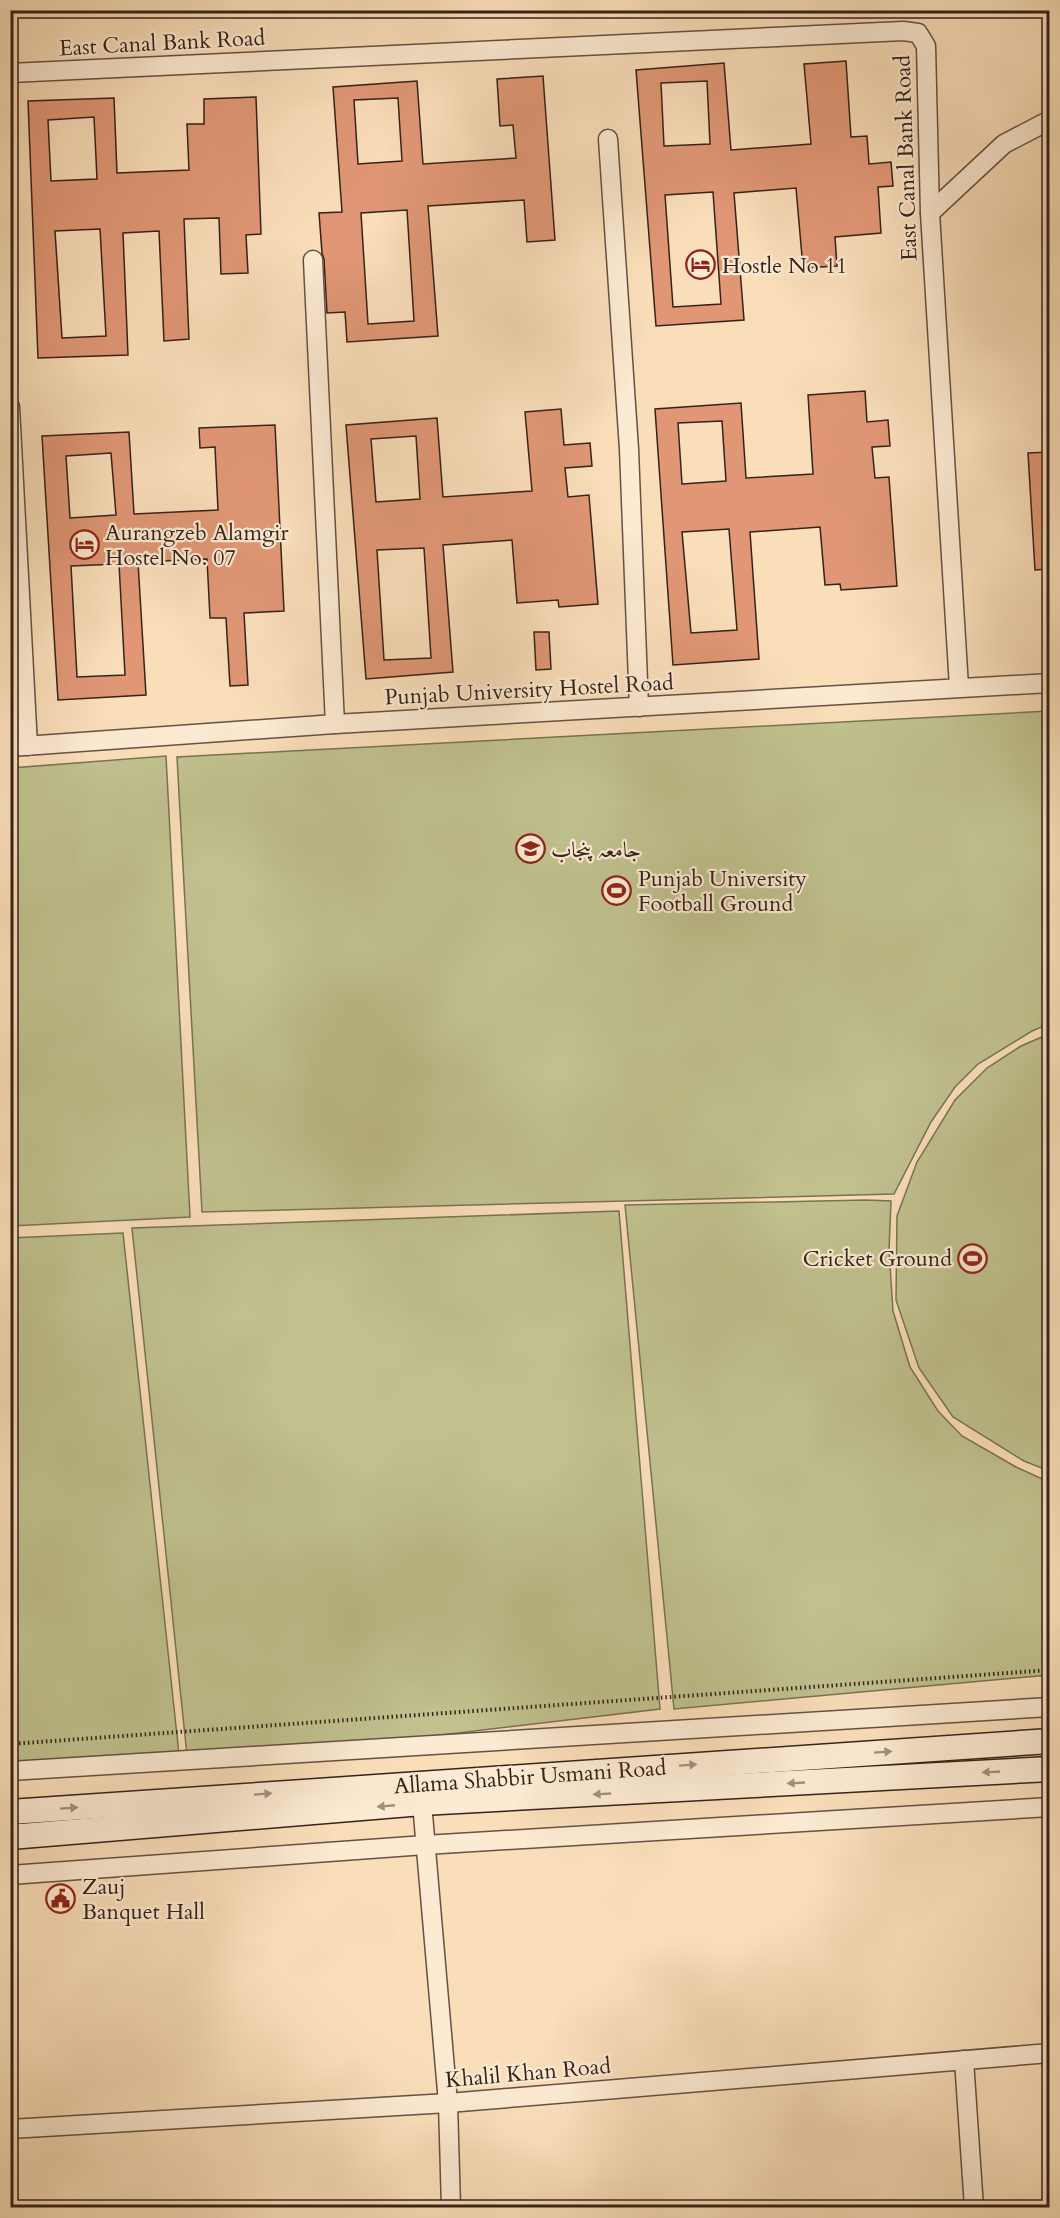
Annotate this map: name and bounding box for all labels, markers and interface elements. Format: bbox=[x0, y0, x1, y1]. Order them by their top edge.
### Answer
street label: East Canal Bank Road bbox=[58, 23, 266, 63]
street label: East Canal Bank Road bbox=[887, 54, 925, 262]
hotel icon: Hostle No 11 bbox=[685, 249, 717, 281]
place label: Hostle No 11 bbox=[722, 251, 847, 281]
place label: Aurangzeb Alamgir Hostel No. 07 bbox=[105, 518, 290, 573]
hotel icon: Aurangzeb Alamgir Hostel No. 07 bbox=[68, 529, 100, 561]
street label: Punjab University Hostel Road bbox=[384, 667, 675, 713]
school or university icon: جامعہ پنجاب bbox=[514, 833, 546, 865]
place label: جامعہ پنجاب bbox=[551, 835, 641, 865]
place label: Punjab University Football Ground bbox=[638, 864, 807, 919]
sports icon: Punjab University Football Ground bbox=[601, 875, 633, 907]
sports icon: Cricket Ground bbox=[957, 1242, 989, 1274]
place label: Cricket Ground bbox=[803, 1244, 952, 1274]
one-way arrow bbox=[873, 1747, 892, 1757]
street label: Allama Shabbir Usmani Road bbox=[393, 1752, 668, 1801]
one-way arrow bbox=[679, 1760, 698, 1770]
one-way arrow bbox=[982, 1768, 1001, 1777]
one-way arrow bbox=[787, 1778, 806, 1788]
one-way arrow bbox=[254, 1789, 273, 1799]
one-way arrow bbox=[592, 1789, 611, 1798]
one-way arrow bbox=[377, 1802, 396, 1811]
one-way arrow bbox=[59, 1803, 78, 1812]
place label: Zauj Banquet Hall bbox=[82, 1872, 205, 1927]
public building icon: Zauj Banquet Hall bbox=[45, 1883, 77, 1915]
street label: Khalil Khan Road bbox=[444, 2051, 612, 2095]

